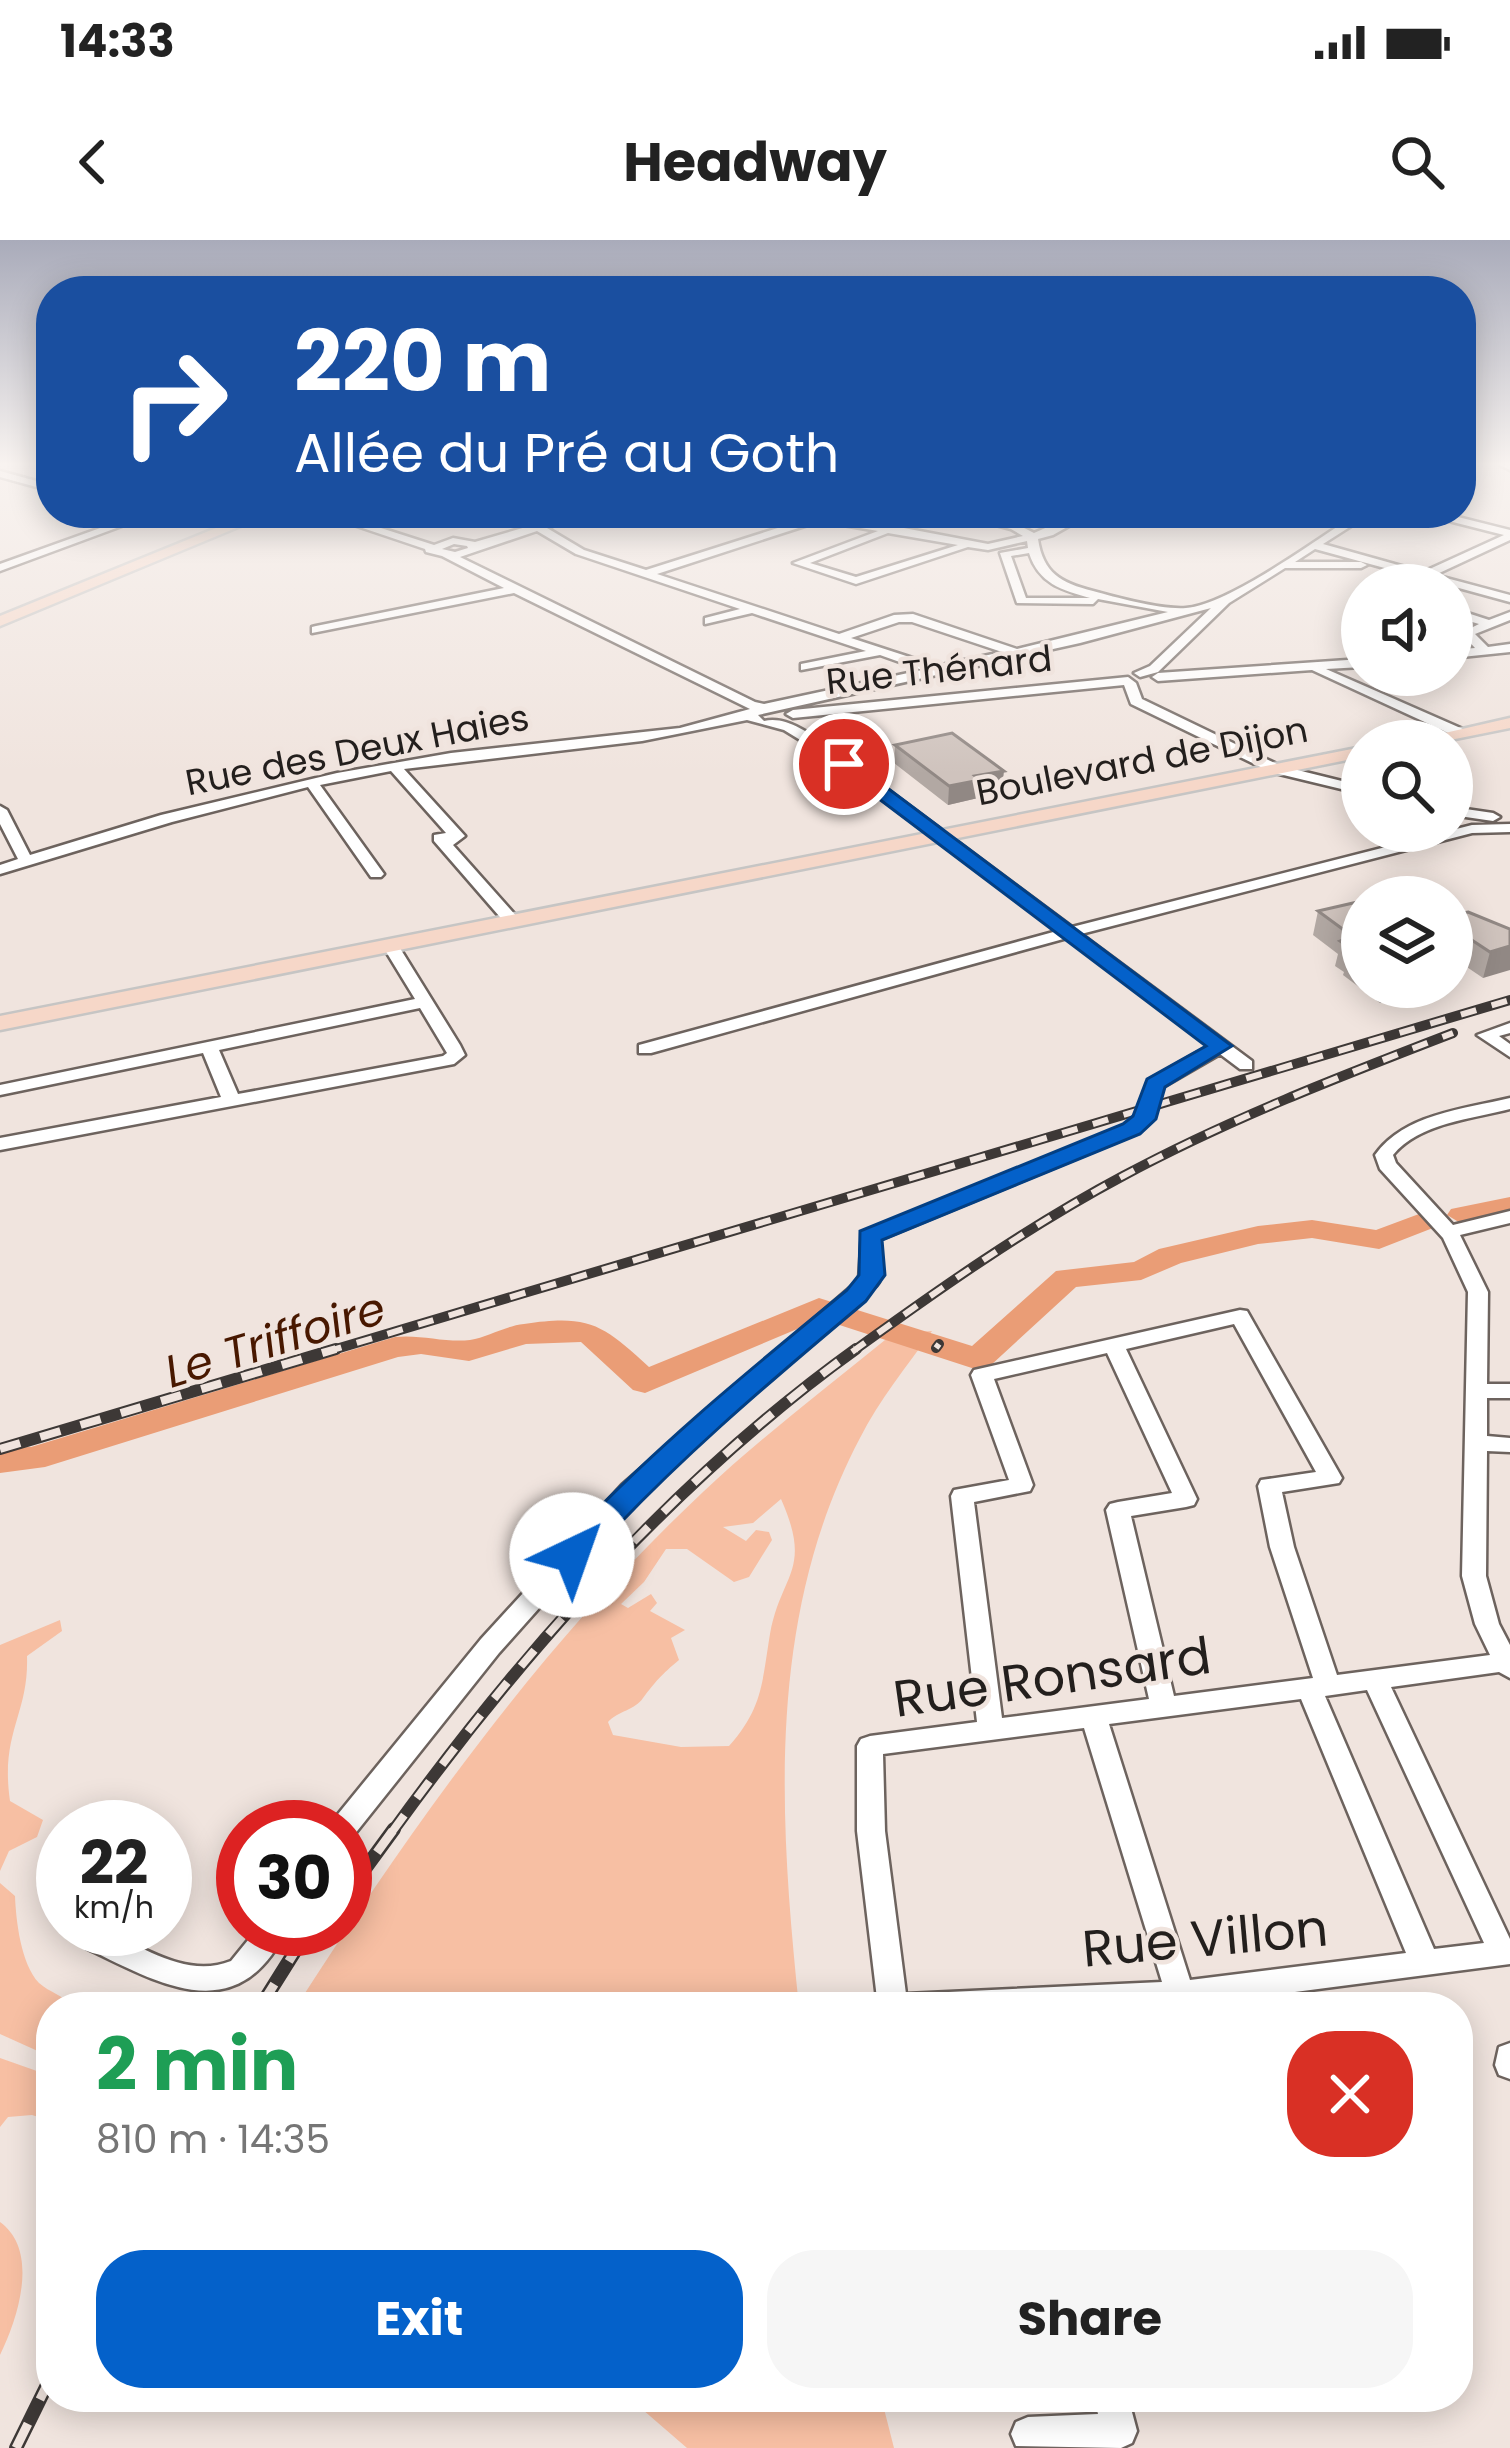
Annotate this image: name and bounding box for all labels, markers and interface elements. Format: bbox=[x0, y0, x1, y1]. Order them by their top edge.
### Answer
text: 14:33 bbox=[60, 10, 175, 73]
text: Headway bbox=[623, 124, 887, 200]
icon: back bbox=[60, 129, 126, 195]
icon: search bbox=[1384, 129, 1450, 195]
text: 220 m bbox=[294, 303, 551, 420]
icon: right bbox=[96, 324, 252, 480]
text: Allée du Pré au Goth bbox=[294, 415, 839, 491]
map controls bbox=[1341, 564, 1473, 1008]
button: sound bbox=[1341, 564, 1473, 696]
street label: Rue Thénard bbox=[824, 633, 1054, 707]
street label: Rue des Deux Haies bbox=[181, 692, 533, 808]
street label: Boulevard de Dijon bbox=[972, 704, 1312, 818]
pin bbox=[793, 713, 895, 815]
button: search bbox=[1341, 720, 1473, 852]
icon: arrive bbox=[811, 731, 877, 797]
button: layers bbox=[1341, 876, 1473, 1008]
water label: Le Triffoire bbox=[157, 1277, 393, 1403]
position arrow bbox=[509, 1492, 635, 1618]
street label: Rue Ronsard bbox=[889, 1619, 1215, 1735]
speed limit sign: 30 bbox=[216, 1800, 372, 1956]
text: 22 bbox=[80, 1821, 148, 1905]
text: km/h bbox=[74, 1886, 154, 1929]
street label: Rue Villon bbox=[1079, 1891, 1331, 1985]
text: 2 min bbox=[96, 2014, 298, 2115]
button: close bbox=[1287, 2031, 1413, 2157]
text: 810 m · 14:35 bbox=[96, 2112, 330, 2167]
button: Exit bbox=[96, 2250, 743, 2388]
button: Share bbox=[767, 2250, 1413, 2388]

